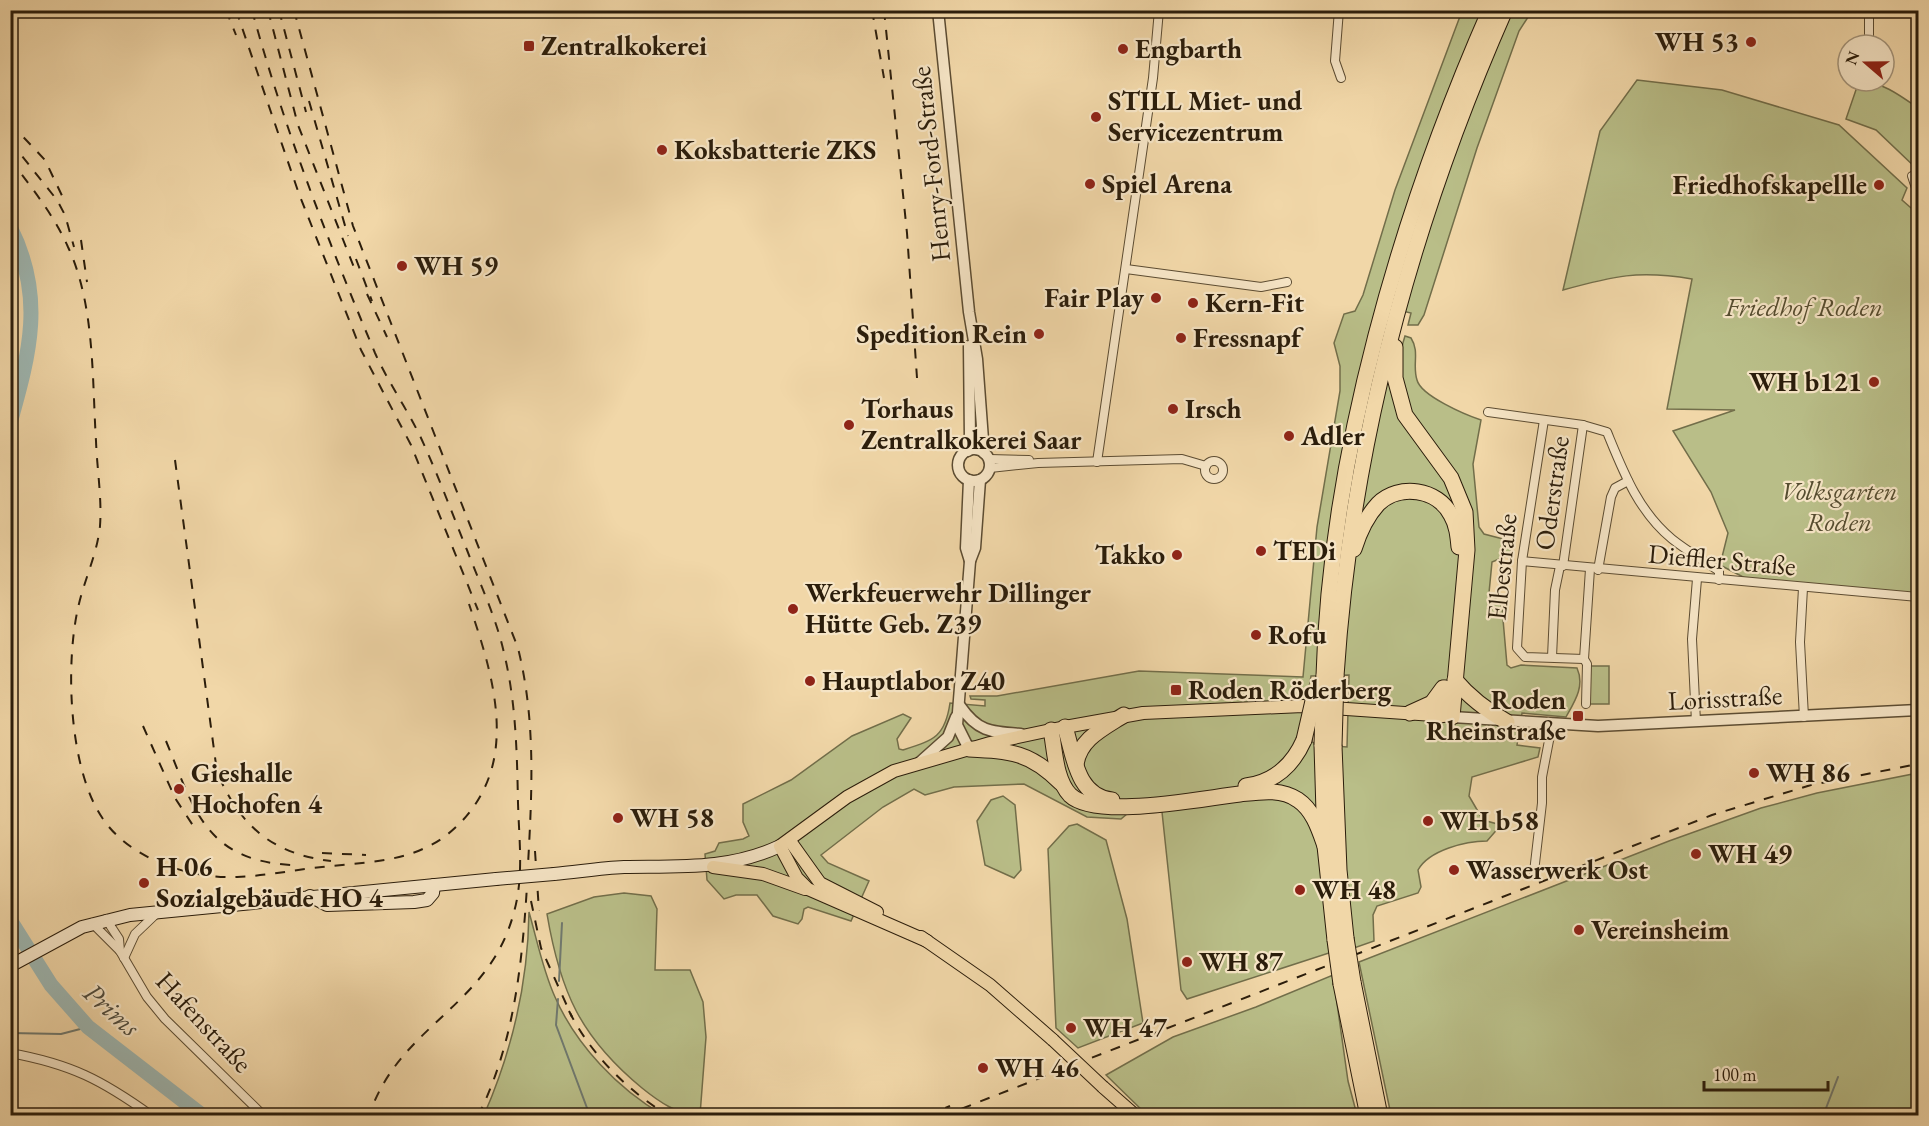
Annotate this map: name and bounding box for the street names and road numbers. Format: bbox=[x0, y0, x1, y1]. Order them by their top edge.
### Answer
street label: Henry-Ford-Straße bbox=[903, 65, 958, 264]
street label: Oderstraße bbox=[1526, 434, 1577, 552]
street label: Elbestraße bbox=[1478, 512, 1525, 622]
street label: Dieffler Straße bbox=[1647, 536, 1797, 583]
street label: Lorisstraße bbox=[1667, 677, 1783, 718]
street label: Hafenstraße bbox=[148, 963, 260, 1080]

